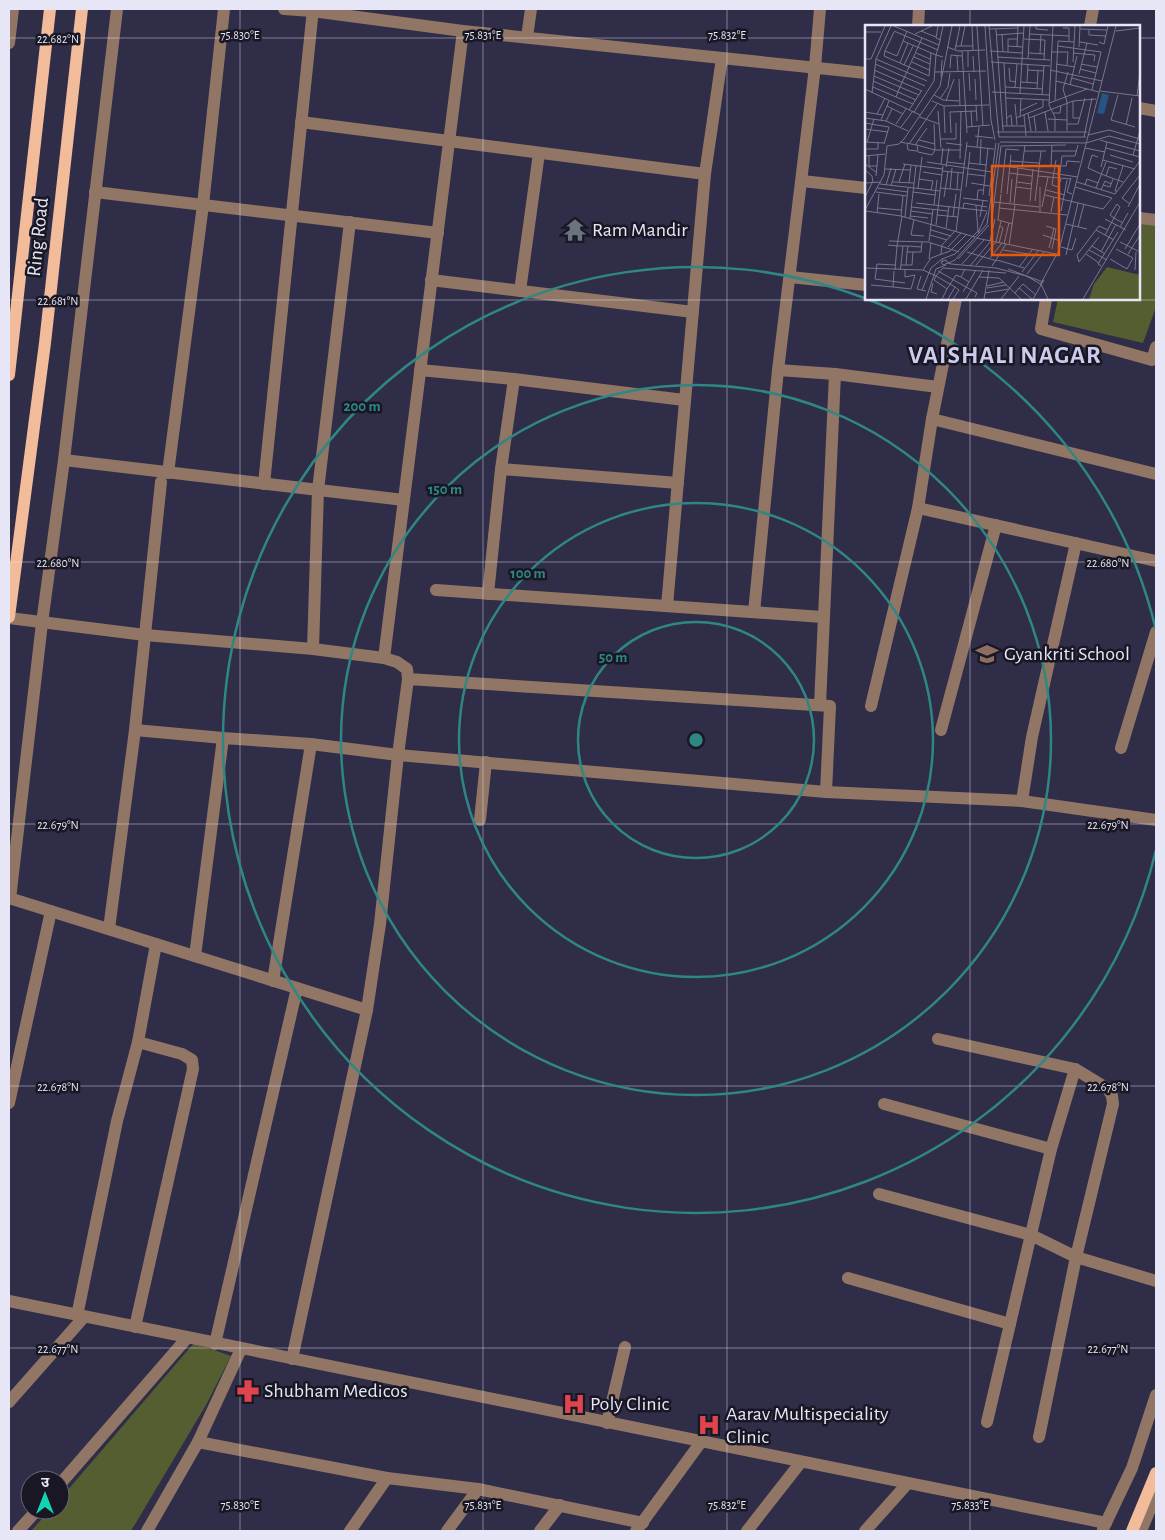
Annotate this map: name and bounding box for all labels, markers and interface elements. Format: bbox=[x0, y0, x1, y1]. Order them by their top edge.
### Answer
inset map bbox=[865, 25, 1140, 300]
text: 75.830°E bbox=[220, 29, 260, 41]
text: 75.831°E bbox=[465, 29, 502, 41]
text: 75.832°E bbox=[708, 29, 746, 41]
text: 22.682°N bbox=[37, 33, 79, 45]
street label: Ring Road bbox=[24, 197, 52, 277]
temple icon: Ram Mandir bbox=[562, 217, 588, 243]
place label: Ram Mandir bbox=[592, 220, 688, 240]
text: 22.681°N bbox=[38, 295, 78, 307]
district label: VAISHALI NAGAR bbox=[908, 343, 1102, 368]
text: 200 m bbox=[343, 399, 381, 414]
text: 150 m bbox=[428, 482, 462, 497]
text: 22.680°N bbox=[36, 557, 80, 569]
text: 22.680°N bbox=[1086, 557, 1130, 569]
text: 100 m bbox=[510, 566, 546, 581]
school or university icon: Gyankriti School bbox=[974, 641, 1000, 667]
place label: Gyankriti School bbox=[1004, 644, 1130, 664]
text: 50 m bbox=[599, 650, 627, 665]
centre of rings bbox=[687, 731, 705, 749]
text: 22.679°N bbox=[37, 819, 79, 831]
text: 22.679°N bbox=[1087, 819, 1129, 831]
text: 22.678°N bbox=[37, 1081, 79, 1093]
text: 22.678°N bbox=[1087, 1081, 1129, 1093]
text: 22.677°N bbox=[37, 1343, 79, 1355]
text: 22.677°N bbox=[1087, 1343, 1129, 1355]
pharmacy icon: Shubham Medicos bbox=[235, 1378, 261, 1404]
place label: Shubham Medicos bbox=[264, 1381, 408, 1401]
hospital icon: Poly Clinic bbox=[561, 1391, 587, 1417]
place label: Poly Clinic bbox=[590, 1394, 669, 1414]
place label: Aarav Multispeciality Clinic bbox=[726, 1404, 889, 1447]
hospital icon: Aarav Multispeciality Clinic bbox=[696, 1412, 722, 1438]
north arrow bbox=[20, 1470, 70, 1520]
text: उ bbox=[41, 1476, 50, 1490]
text: 75.830°E bbox=[220, 1499, 260, 1511]
text: 75.831°E bbox=[465, 1499, 502, 1511]
text: 75.832°E bbox=[708, 1499, 746, 1511]
text: 75.833°E bbox=[951, 1499, 989, 1511]

